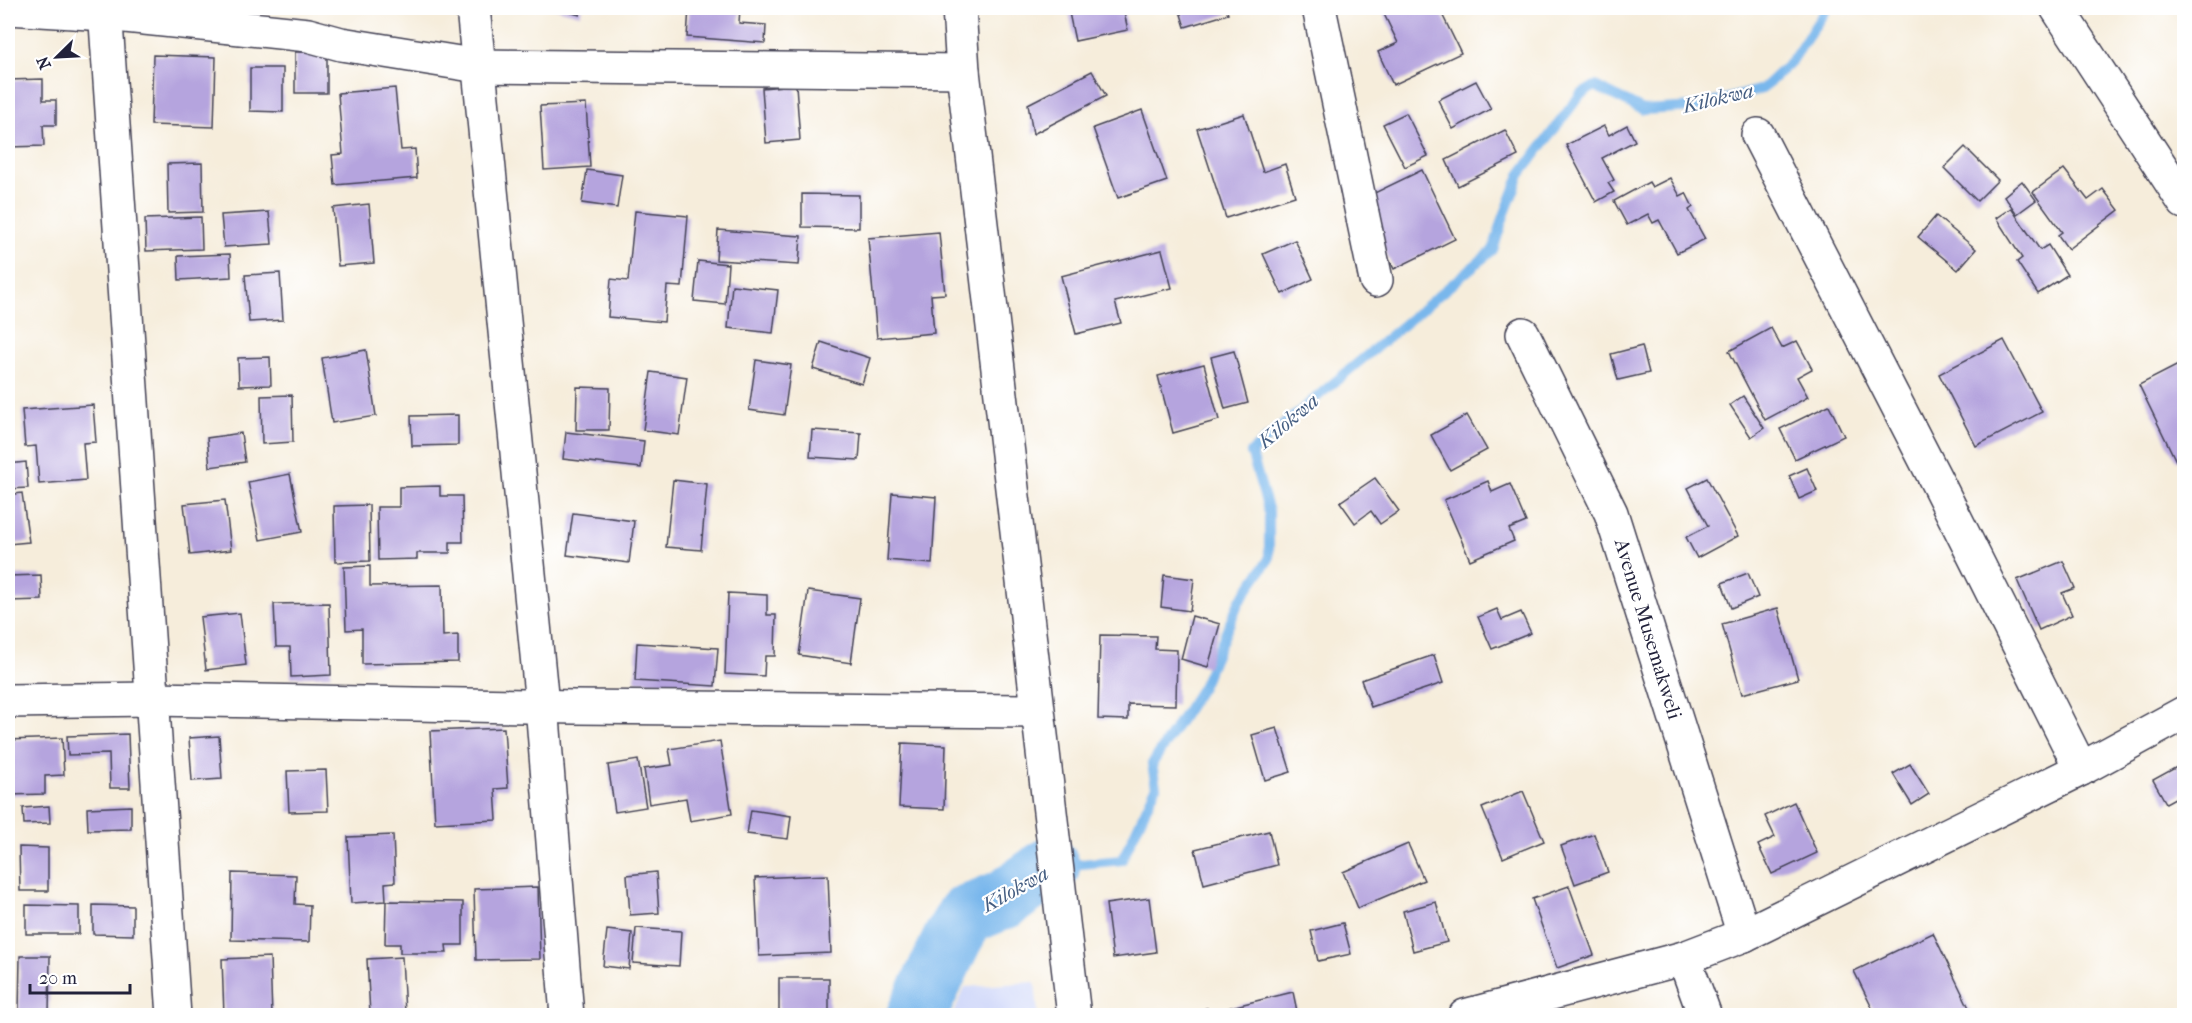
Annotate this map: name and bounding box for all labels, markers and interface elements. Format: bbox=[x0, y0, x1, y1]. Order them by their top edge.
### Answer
north arrow bbox=[27, 27, 87, 87]
text: N bbox=[32, 53, 55, 72]
water label: Kilokwa bbox=[1678, 78, 1756, 118]
water label: Kilokwa bbox=[1251, 389, 1323, 455]
street label: Avenue Musemakweli bbox=[1609, 535, 1686, 722]
water label: Kilokwa bbox=[976, 861, 1052, 918]
scale bar bbox=[30, 957, 130, 995]
text: 20 m bbox=[39, 968, 77, 989]

